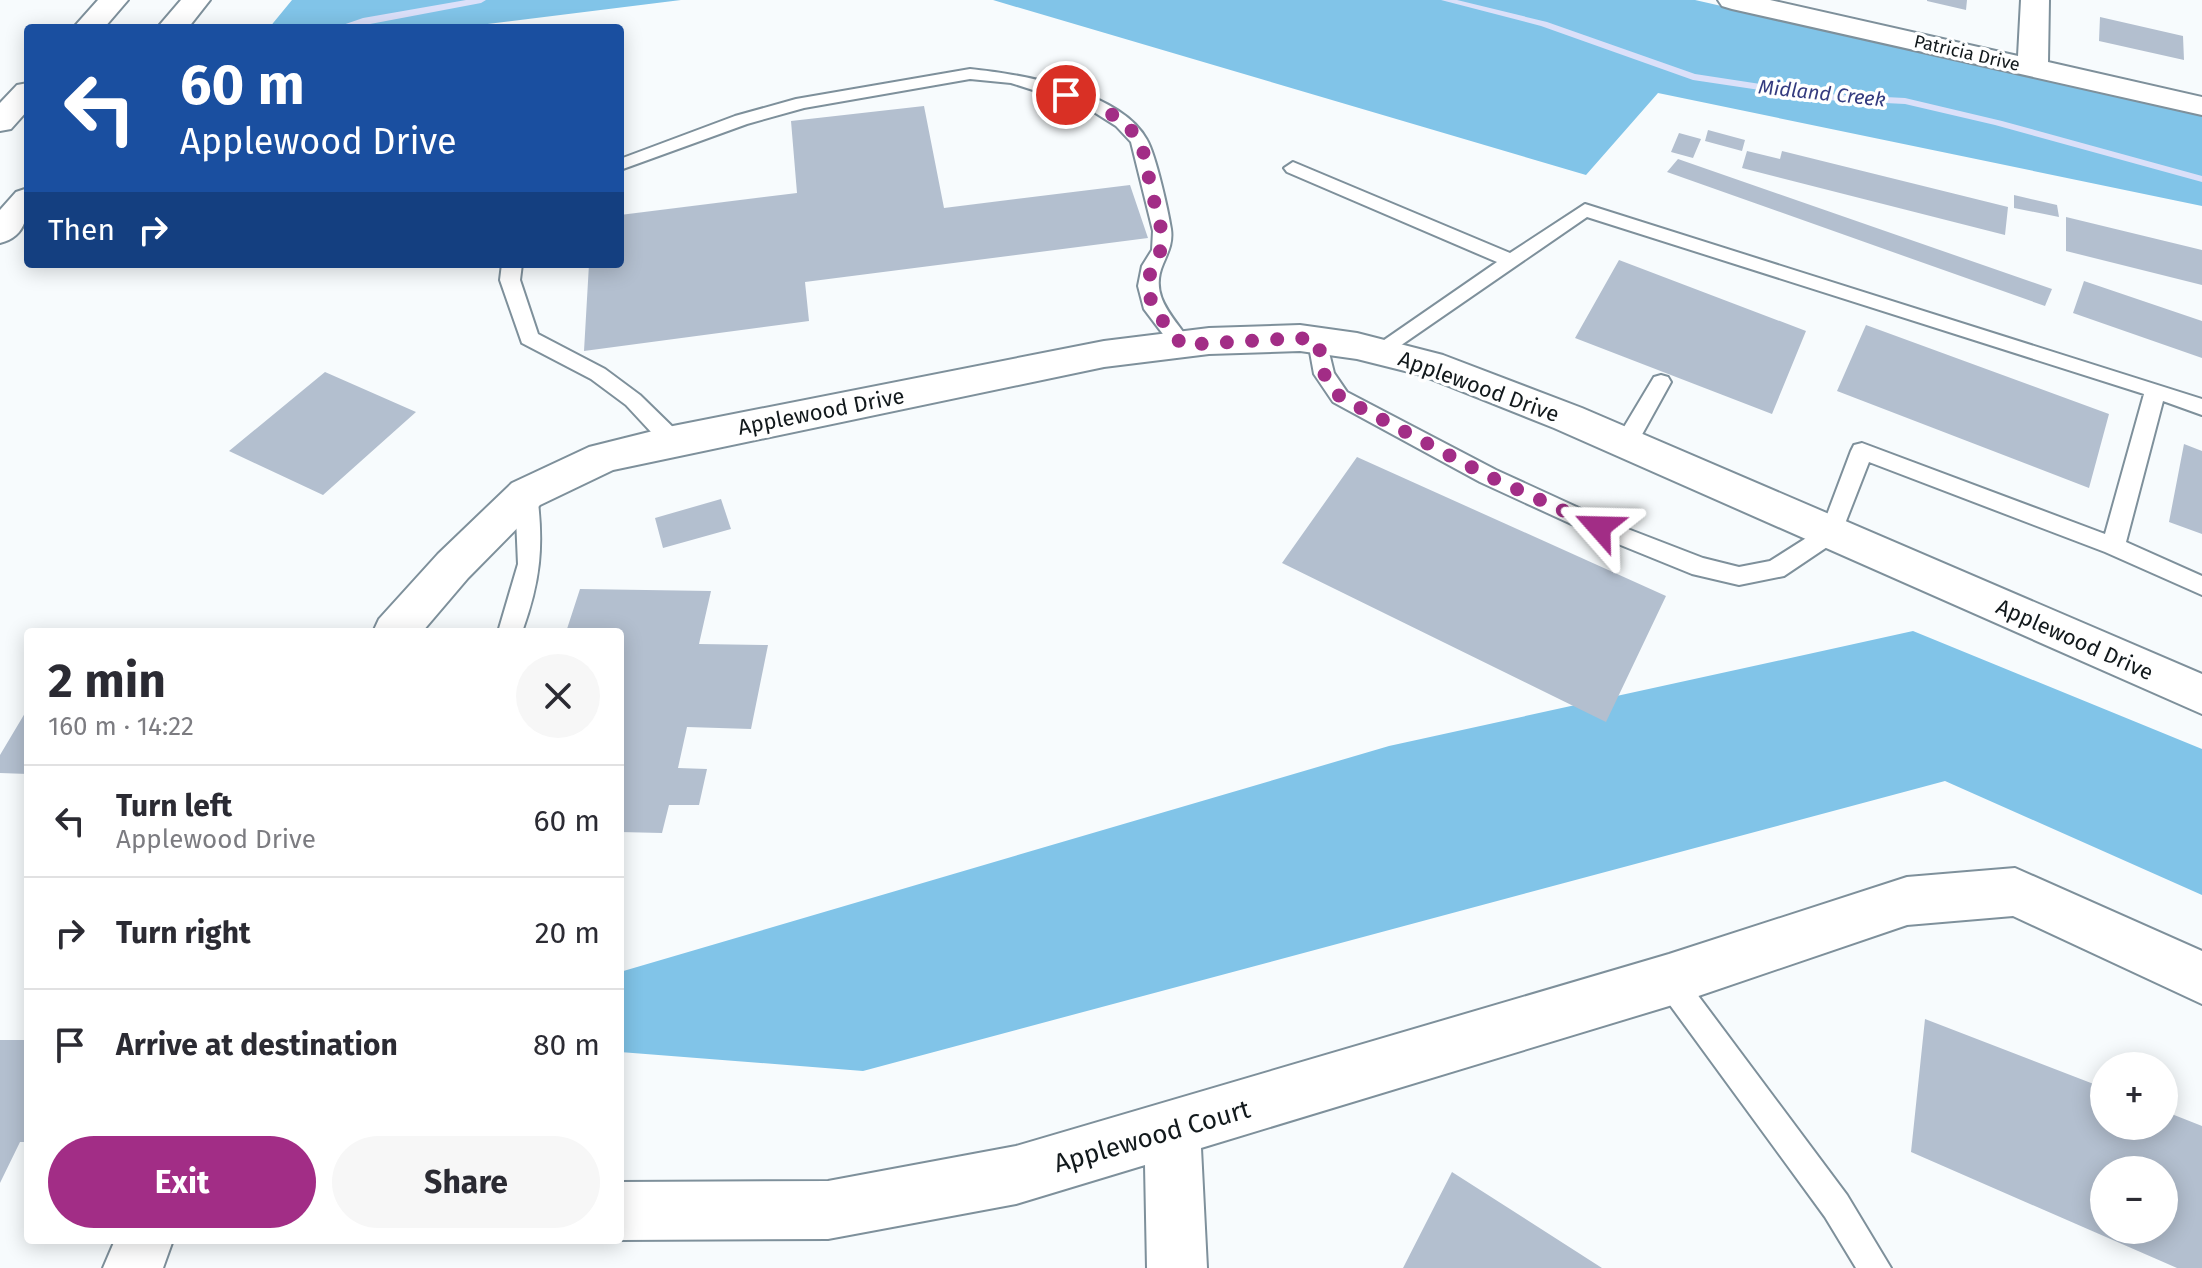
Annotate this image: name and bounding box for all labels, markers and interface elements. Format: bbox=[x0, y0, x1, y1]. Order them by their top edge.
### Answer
street label: Patricia Drive bbox=[1912, 30, 2022, 76]
text: 60 m bbox=[180, 52, 305, 119]
icon: left bbox=[48, 56, 152, 160]
pin bbox=[1032, 61, 1100, 129]
icon: arrive bbox=[1044, 73, 1088, 117]
water label: Midland Creek bbox=[1757, 74, 1887, 112]
text: Applewood Drive bbox=[180, 120, 457, 164]
icon: right bbox=[131, 208, 175, 252]
text: Then bbox=[48, 212, 115, 248]
street label: Applewood Drive bbox=[1395, 345, 1563, 428]
street label: Applewood Drive bbox=[736, 382, 907, 441]
position arrow bbox=[1557, 485, 1641, 569]
street label: Applewood Drive bbox=[1992, 593, 2158, 686]
text: 2 min bbox=[48, 652, 166, 710]
button: close bbox=[516, 654, 600, 738]
text: 160 m · 14:22 bbox=[48, 711, 194, 742]
text: Turn left bbox=[116, 788, 232, 824]
icon: left bbox=[48, 799, 92, 843]
text: 60 m bbox=[534, 803, 600, 839]
text: Applewood Drive bbox=[116, 824, 316, 855]
icon: right bbox=[48, 911, 92, 955]
text: Turn right bbox=[116, 915, 251, 951]
text: 20 m bbox=[535, 915, 600, 951]
icon: arrive bbox=[48, 1023, 92, 1067]
text: Arrive at destination bbox=[116, 1027, 398, 1063]
text: 80 m bbox=[533, 1027, 600, 1063]
map controls bbox=[2090, 1052, 2178, 1244]
button: + bbox=[2090, 1052, 2178, 1140]
street label: Applewood Court bbox=[1050, 1093, 1254, 1179]
button: Exit bbox=[48, 1136, 316, 1228]
button: Share bbox=[332, 1136, 600, 1228]
button: − bbox=[2090, 1156, 2178, 1244]

